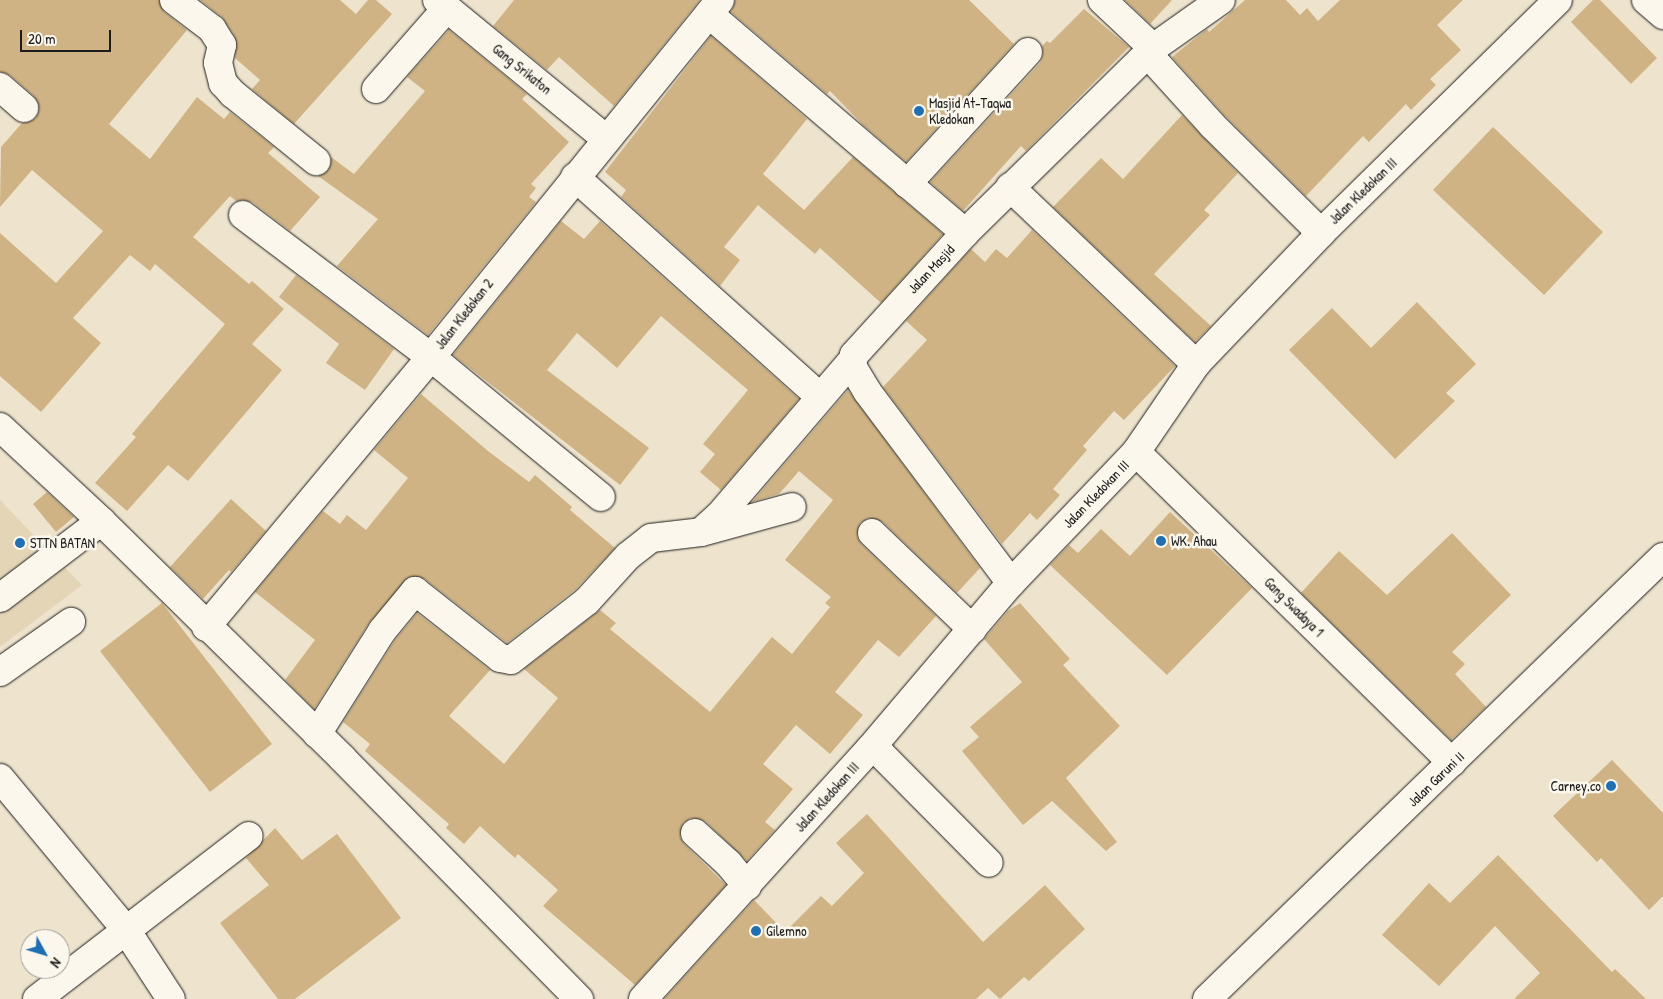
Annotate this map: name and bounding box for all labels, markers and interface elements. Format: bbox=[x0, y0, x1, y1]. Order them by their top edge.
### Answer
scale bar bbox=[22, 20, 114, 52]
text: 20 m bbox=[28, 28, 55, 49]
street label: Gang Srikaton bbox=[489, 40, 555, 98]
place label: Masjid At-Taqwa Kledokan bbox=[929, 95, 1011, 128]
marker: Masjid At-Taqwa Kledokan bbox=[913, 105, 925, 117]
street label: Jalan Kledokan III bbox=[1326, 154, 1400, 228]
street label: Jalan Masjid bbox=[904, 241, 958, 297]
street label: Jalan Kledokan 2 bbox=[431, 276, 497, 352]
street label: Jalan Kledokan III bbox=[1059, 457, 1133, 531]
place label: WK. Ahau bbox=[1171, 533, 1217, 549]
place label: STTN BATAN bbox=[30, 535, 95, 551]
marker: WK. Ahau bbox=[1155, 535, 1167, 547]
marker: STTN BATAN bbox=[14, 537, 26, 549]
street label: Gang Swadaya 1 bbox=[1261, 574, 1327, 640]
street label: Jalan Garuni II bbox=[1404, 748, 1468, 810]
street label: Jalan Kledokan III bbox=[791, 759, 863, 835]
place label: Carney.co bbox=[1551, 778, 1601, 794]
marker: Carney.co bbox=[1605, 780, 1617, 792]
place label: Gilemno bbox=[766, 923, 807, 939]
marker: Gilemno bbox=[750, 925, 762, 937]
north arrow bbox=[20, 929, 70, 979]
text: N bbox=[47, 954, 66, 972]

